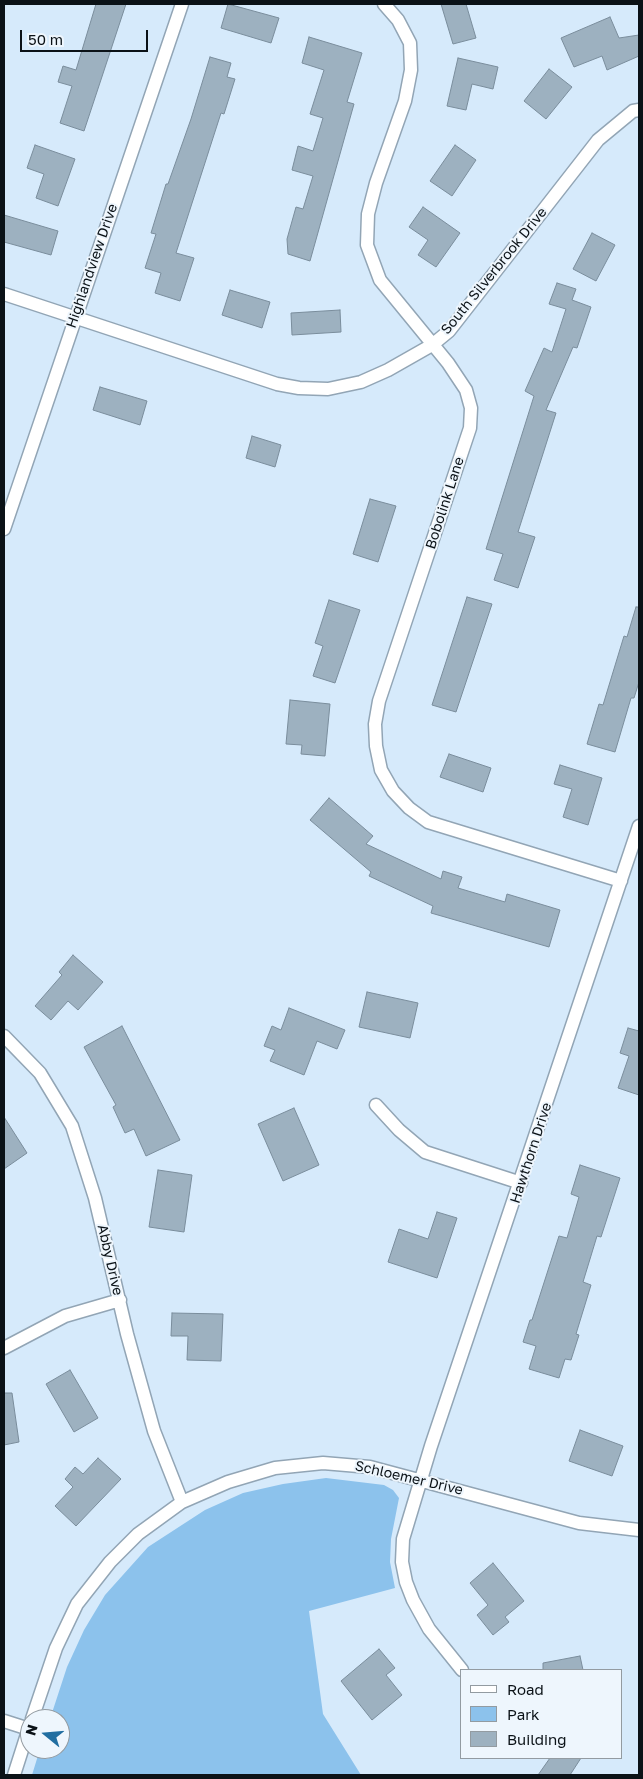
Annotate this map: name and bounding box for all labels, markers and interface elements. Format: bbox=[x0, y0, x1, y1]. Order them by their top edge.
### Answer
scale bar bbox=[22, 20, 150, 52]
text: 50 m bbox=[28, 30, 63, 48]
street label: Highlandview Drive bbox=[63, 202, 121, 330]
street label: South Silverbrook Drive bbox=[438, 204, 550, 338]
street label: Bobolink Lane bbox=[422, 455, 468, 551]
street label: Hawthorn Drive bbox=[507, 1101, 555, 1205]
street label: Abby Drive bbox=[94, 1223, 126, 1297]
street label: Schloemer Drive bbox=[353, 1457, 465, 1499]
legend bbox=[460, 1669, 623, 1759]
text: Road bbox=[507, 1680, 544, 1698]
text: Park bbox=[507, 1705, 539, 1723]
north arrow bbox=[20, 1709, 70, 1759]
text: N bbox=[21, 1722, 41, 1737]
text: Building bbox=[507, 1730, 567, 1748]

